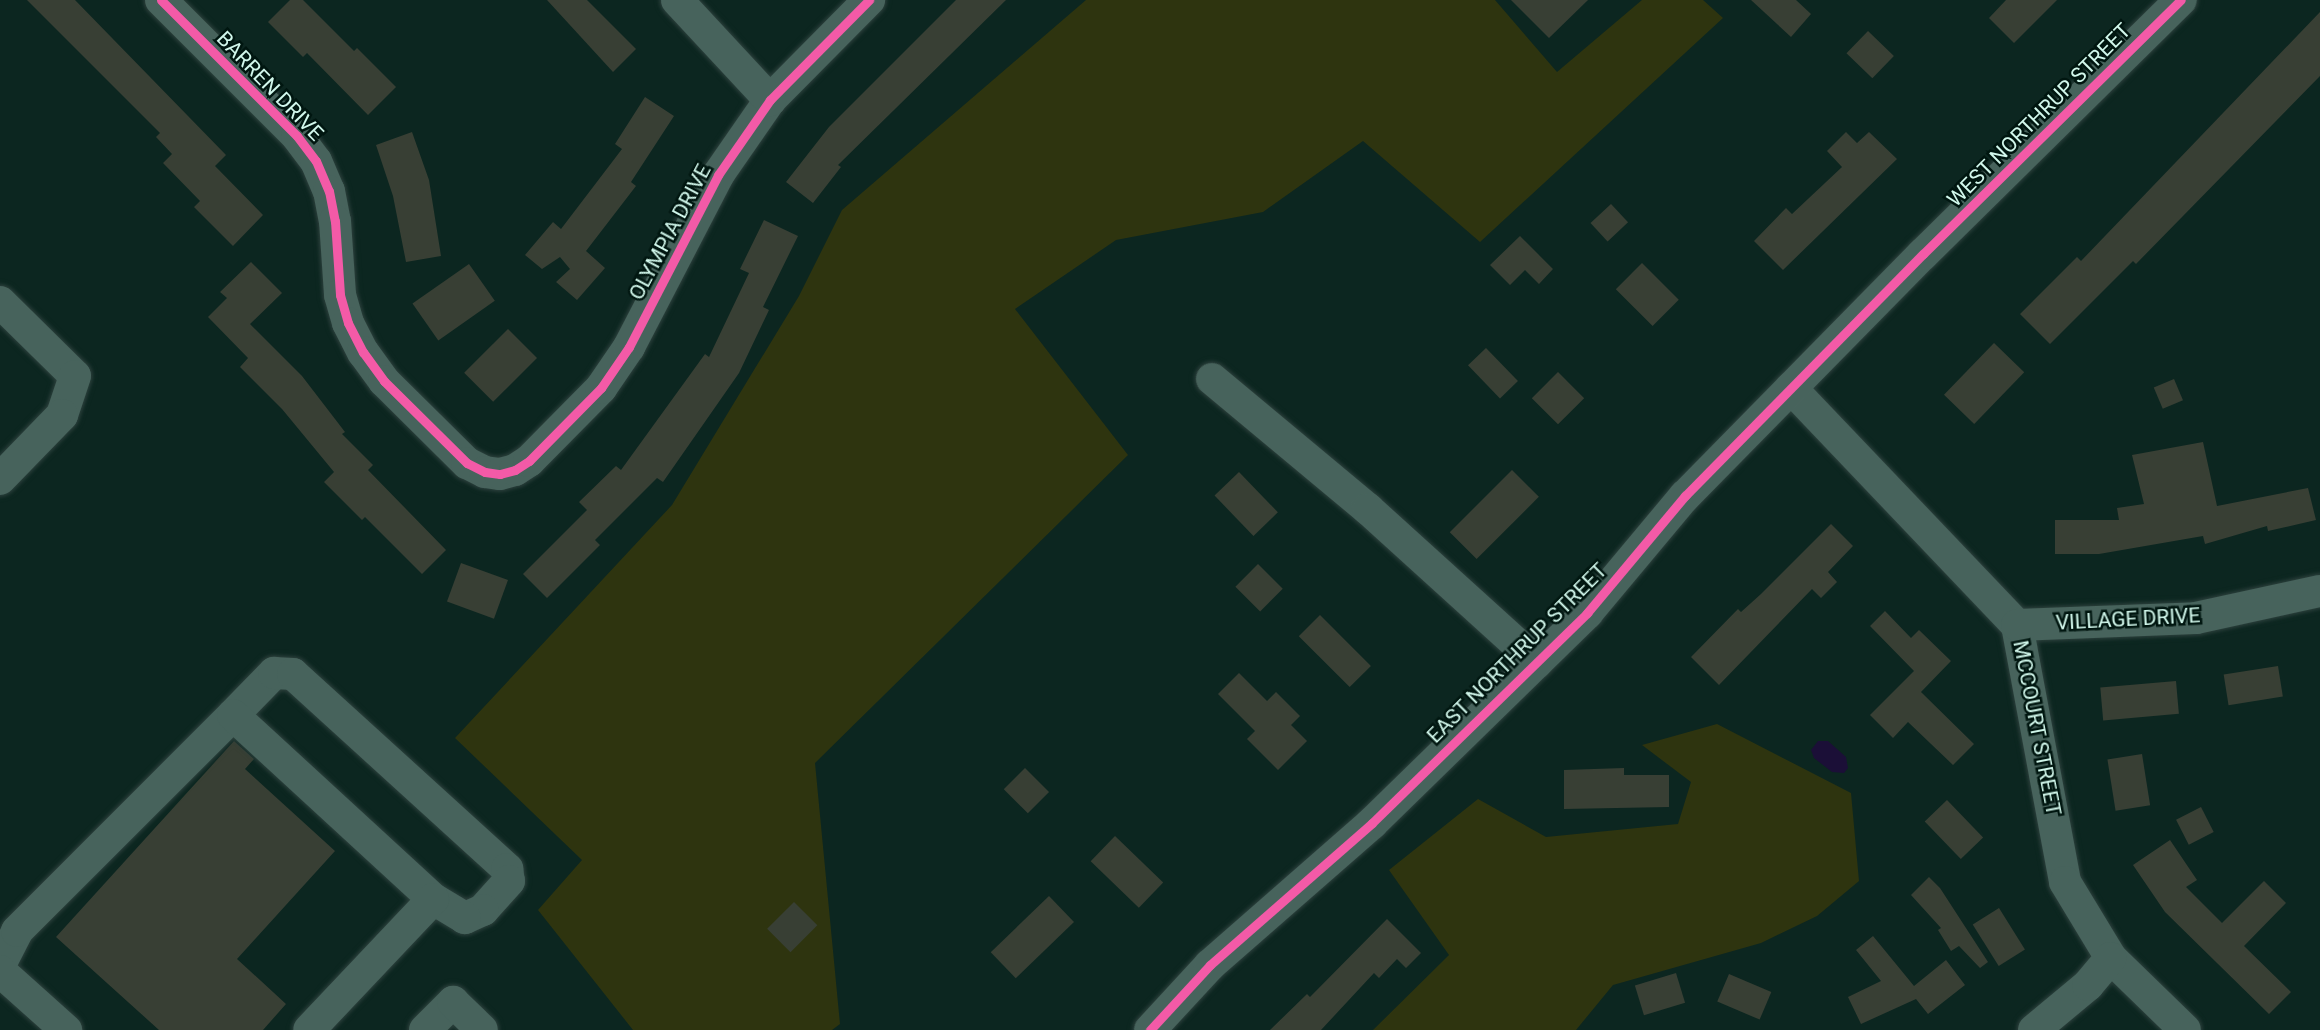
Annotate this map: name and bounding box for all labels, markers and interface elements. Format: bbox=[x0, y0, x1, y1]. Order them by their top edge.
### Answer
street label: WEST NORTHRUP STREET bbox=[1942, 18, 2136, 212]
street label: BARREN DRIVE bbox=[211, 26, 329, 146]
street label: OLYMPIA DRIVE bbox=[624, 160, 716, 304]
street label: EAST NORTHRUP STREET bbox=[1422, 558, 1612, 748]
street label: VILLAGE DRIVE bbox=[2055, 603, 2201, 635]
street label: MCCOURT STREET bbox=[2008, 638, 2066, 818]

